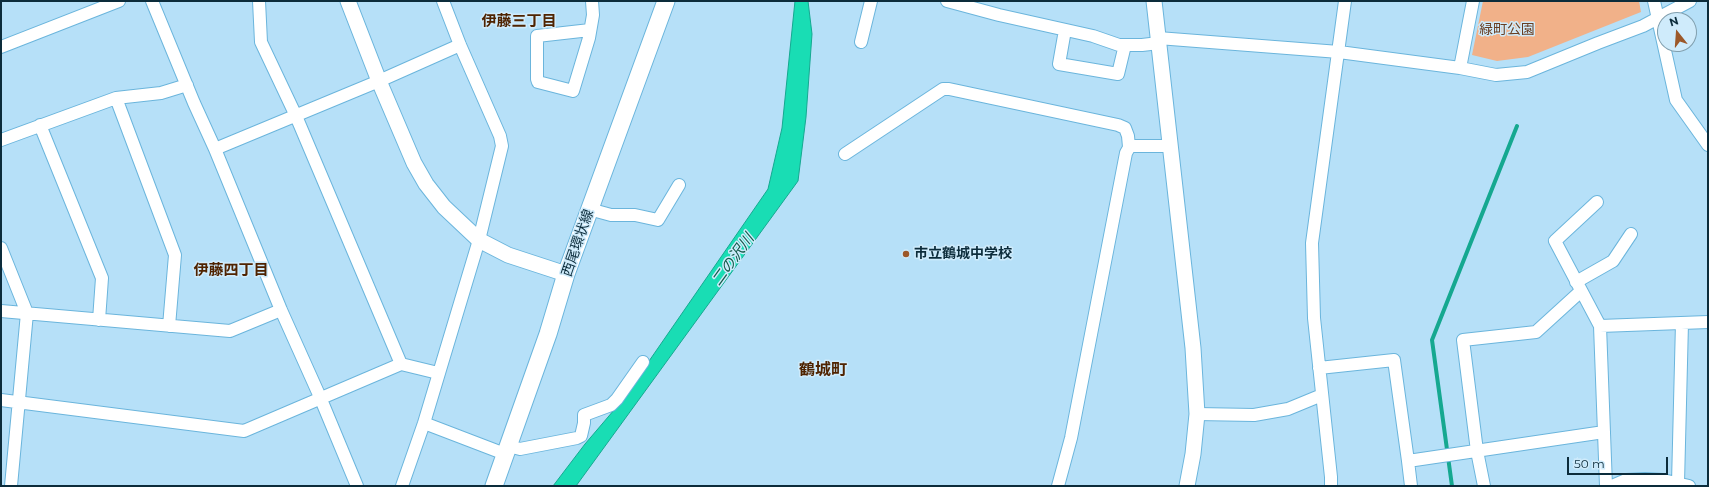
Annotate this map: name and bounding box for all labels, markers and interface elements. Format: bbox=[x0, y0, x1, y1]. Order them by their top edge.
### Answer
north arrow bbox=[1657, 12, 1697, 52]
district label: 伊藤三丁目 bbox=[482, 13, 556, 31]
text: N bbox=[1667, 13, 1680, 29]
park label: 緑町公園 bbox=[1479, 22, 1535, 38]
street label: 西尾環状線 bbox=[559, 207, 597, 279]
water label: 二の沢川 bbox=[708, 230, 758, 290]
place label: 市立鶴城中学校 bbox=[914, 246, 1012, 262]
marker: 市立鶴城中学校 bbox=[901, 249, 911, 259]
district label: 伊藤四丁目 bbox=[194, 262, 268, 280]
district label: 鶴城町 bbox=[799, 360, 847, 380]
scale bar bbox=[1569, 449, 1670, 475]
text: 50 m bbox=[1574, 456, 1605, 471]

